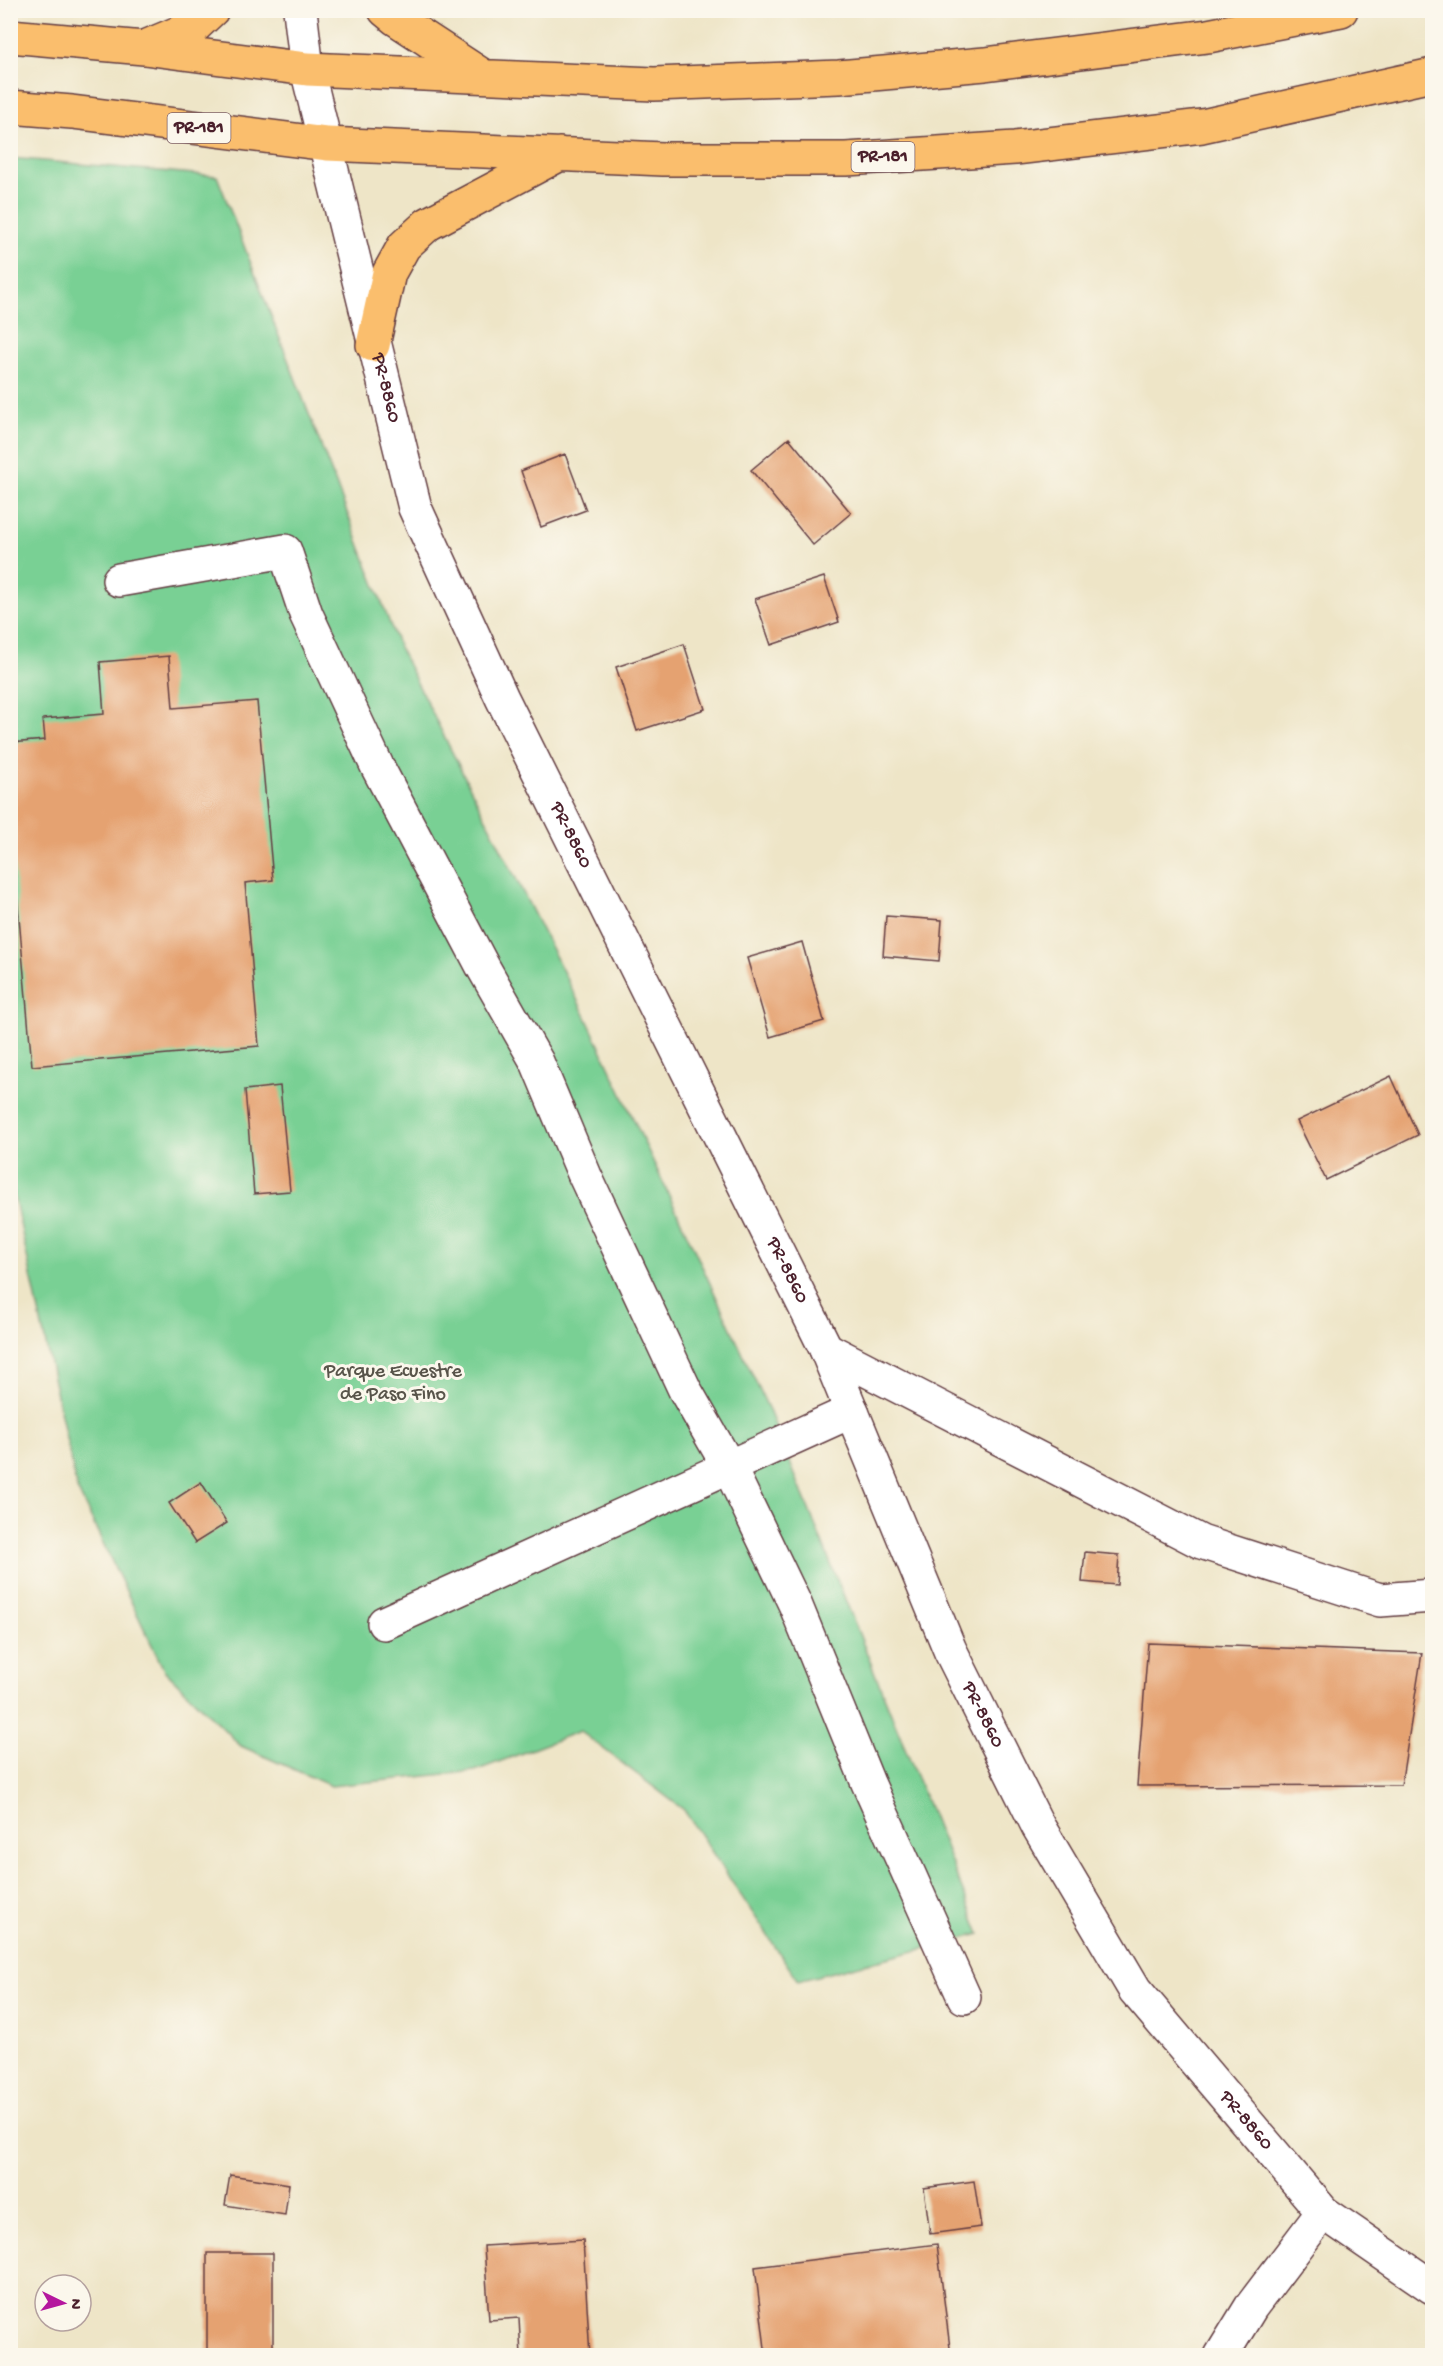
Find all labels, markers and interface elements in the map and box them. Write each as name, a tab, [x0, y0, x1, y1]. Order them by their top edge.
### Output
road number: PR-181	[168, 113, 230, 143]
road number: PR-181	[852, 142, 914, 172]
street label: PR-8860	[366, 350, 405, 425]
street label: PR-8860	[544, 798, 597, 872]
street label: PR-8860	[760, 1233, 813, 1308]
park label: Parque Ecuestre de Paso Fino	[323, 1361, 462, 1407]
street label: PR-8860	[956, 1677, 1009, 1752]
street label: PR-8860	[1213, 2085, 1278, 2155]
north arrow	[33, 2273, 93, 2333]
text: N	[64, 2298, 84, 2311]

